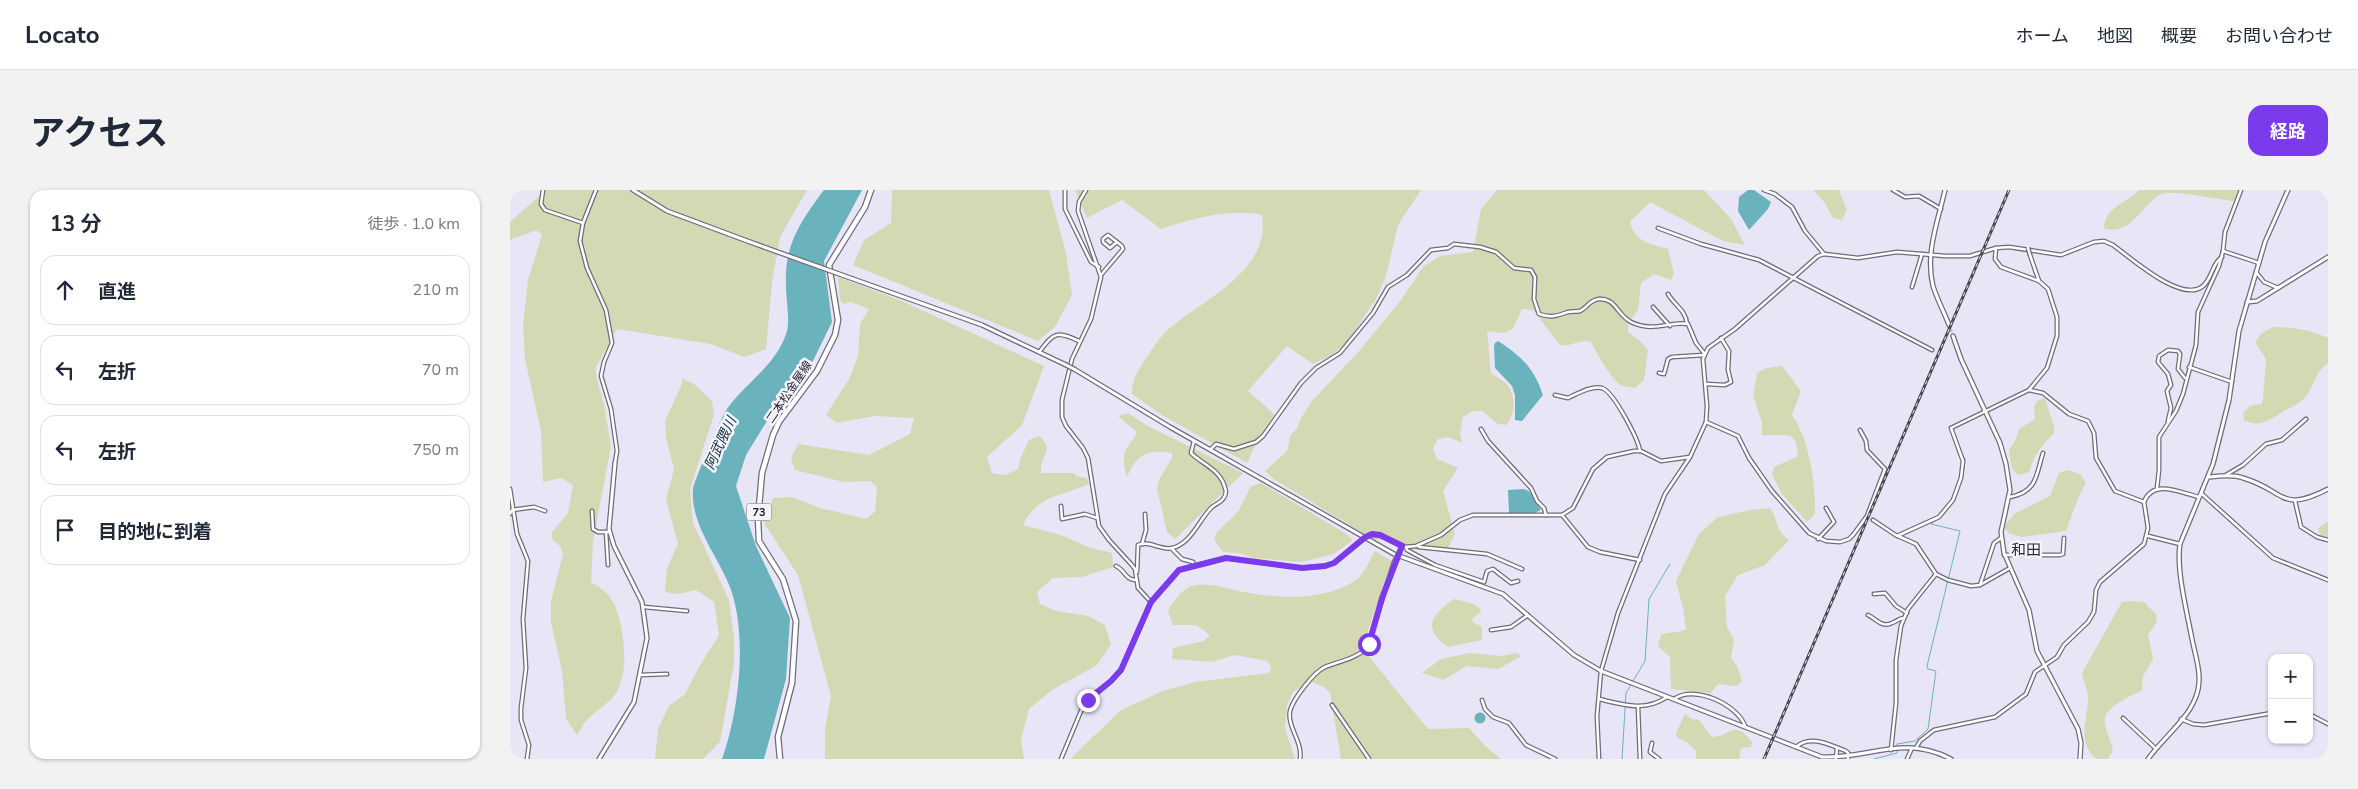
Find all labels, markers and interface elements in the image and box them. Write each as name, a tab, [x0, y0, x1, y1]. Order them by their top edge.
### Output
text: Locato	[25, 19, 100, 51]
text: ホーム	[2016, 24, 2069, 48]
text: 地図	[2097, 24, 2133, 48]
text: 概要	[2161, 24, 2197, 48]
text: お問い合わせ	[2225, 24, 2333, 48]
button: 経路	[2248, 105, 2328, 156]
text: アクセス	[30, 110, 168, 157]
text: 13 分	[50, 210, 102, 238]
text: 徒歩 · 1.0 km	[367, 213, 460, 235]
icon: ahead	[51, 276, 79, 304]
text: 直進	[98, 279, 136, 305]
text: 210 m	[412, 279, 459, 301]
icon: left	[51, 356, 79, 384]
street label: 二本松金屋線	[762, 358, 816, 426]
text: 左折	[98, 359, 136, 385]
text: 70 m	[422, 359, 459, 381]
water label: 阿武隈川	[700, 412, 742, 473]
icon: left	[51, 436, 79, 464]
text: 左折	[98, 439, 136, 465]
text: 750 m	[412, 439, 459, 461]
road number: 73	[746, 504, 772, 521]
icon: arrive	[51, 516, 79, 544]
text: 目的地に到着	[98, 519, 212, 545]
district label: 和田	[2011, 540, 2041, 560]
route start	[1358, 633, 1381, 656]
map controls	[2268, 654, 2313, 744]
button: +	[2268, 654, 2313, 699]
route end	[1077, 689, 1100, 712]
button: −	[2268, 699, 2313, 744]

